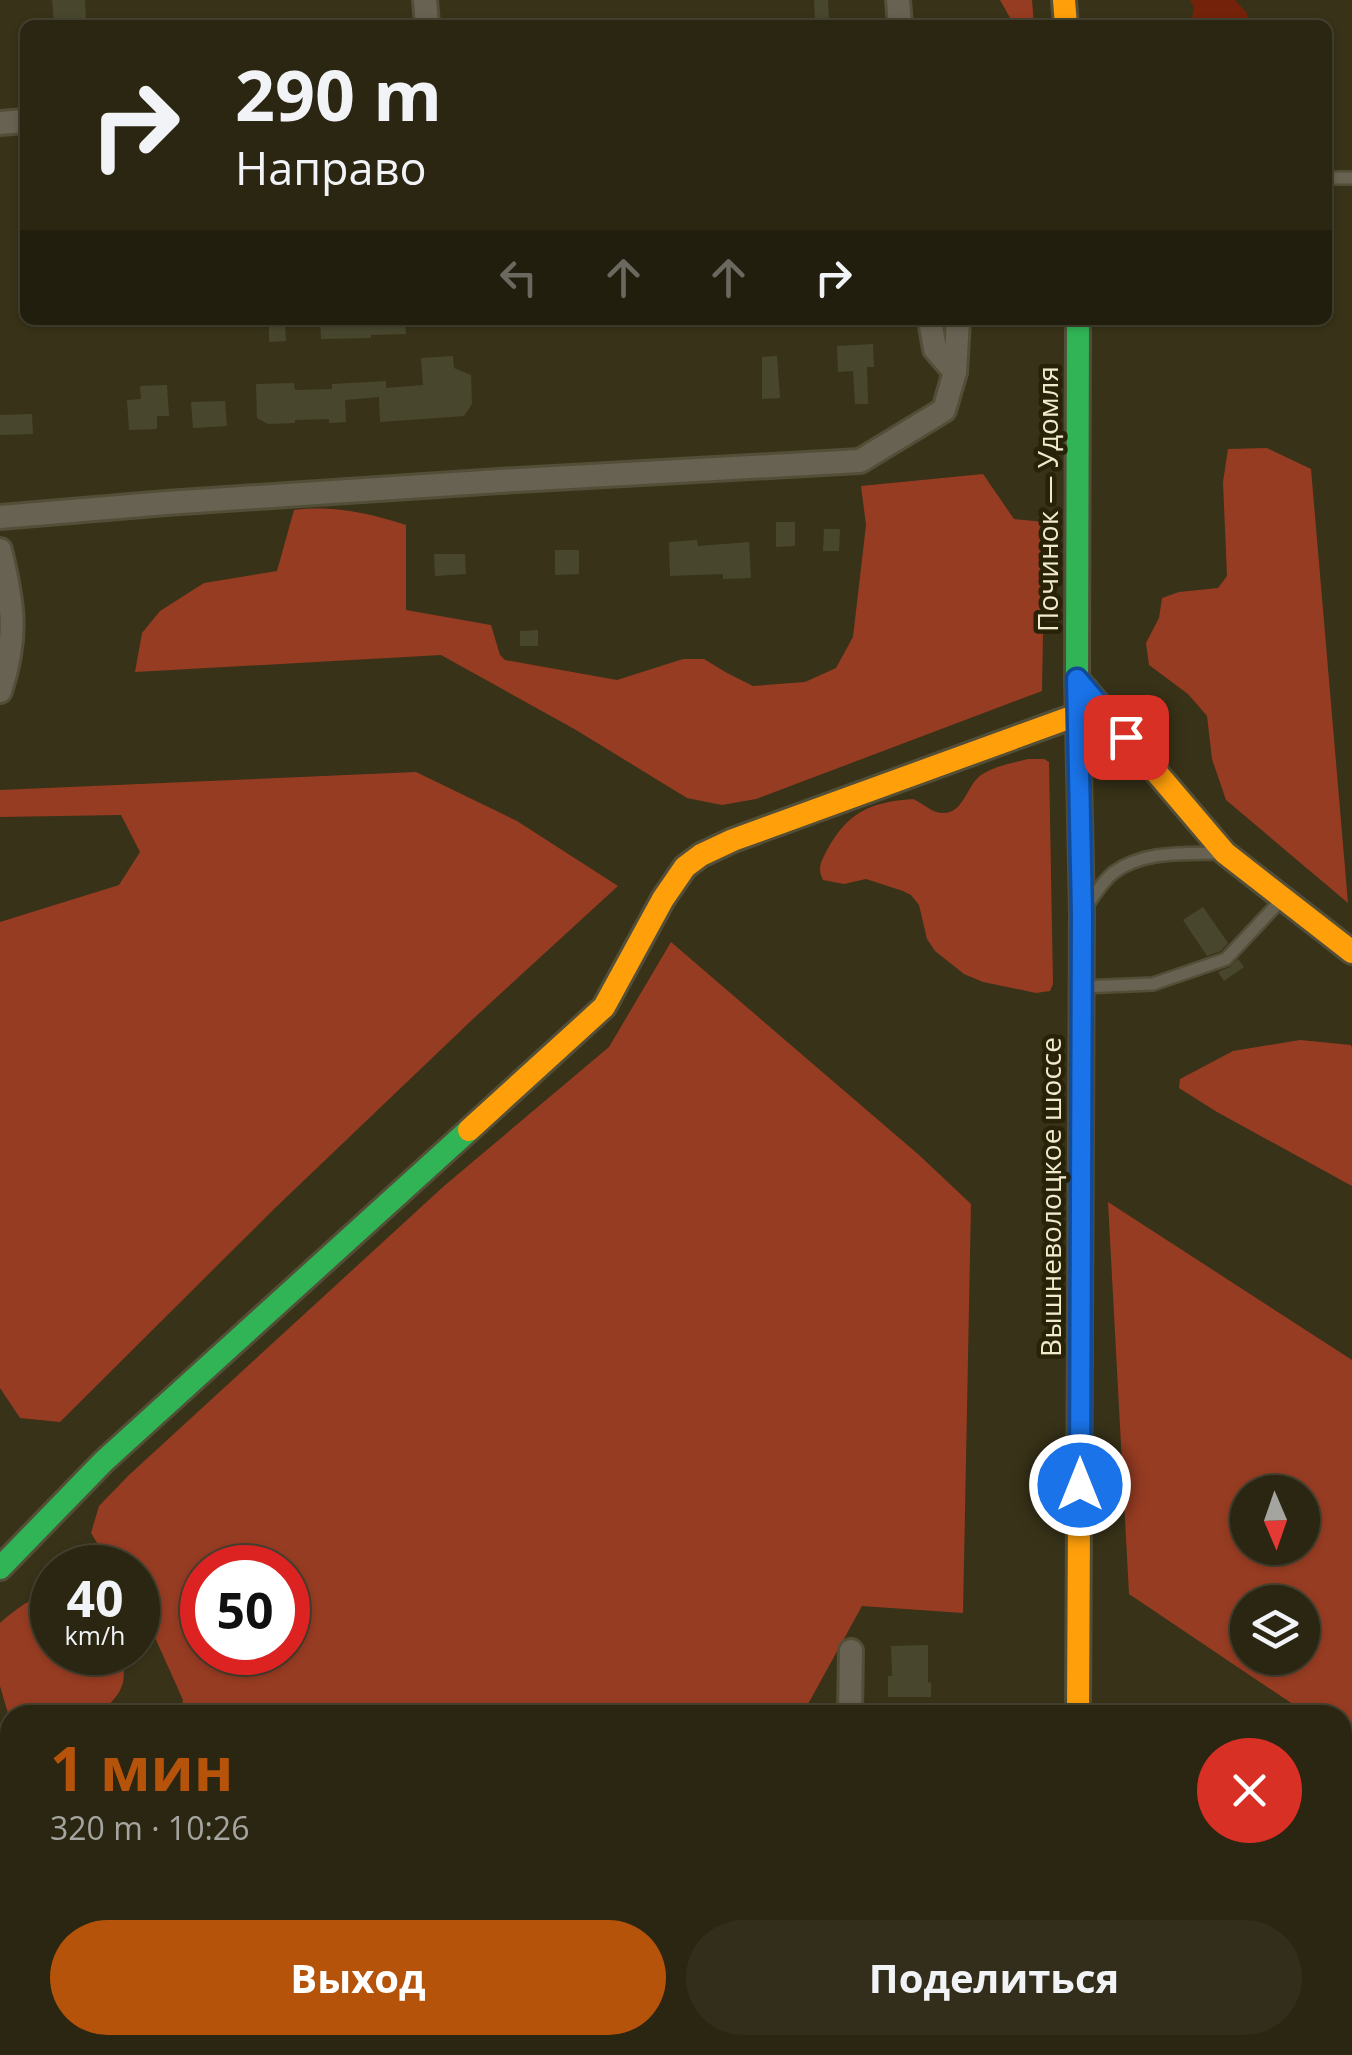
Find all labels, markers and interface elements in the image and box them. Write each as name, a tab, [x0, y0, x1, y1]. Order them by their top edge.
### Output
text: 290 m	[235, 46, 442, 142]
icon: right	[70, 60, 200, 190]
text: Направо	[235, 137, 427, 198]
icon: left	[491, 250, 546, 305]
icon: ahead	[596, 250, 651, 305]
icon: ahead	[701, 250, 756, 305]
icon: right	[806, 250, 861, 305]
street label: Починок — Удомля	[1028, 366, 1066, 632]
pin	[1084, 695, 1169, 780]
icon: arrive	[1099, 710, 1154, 765]
street label: Вышневолоцкое шоссе	[1031, 1037, 1069, 1357]
position arrow	[1028, 1433, 1132, 1537]
north arrow	[1230, 1475, 1320, 1565]
map controls	[1230, 1475, 1320, 1675]
speed limit sign: 50	[180, 1545, 310, 1675]
text: 40	[66, 1564, 124, 1632]
button: layers	[1230, 1585, 1320, 1675]
text: km/h	[65, 1618, 125, 1652]
text: 1 мин	[50, 1727, 234, 1809]
button: close	[1197, 1738, 1302, 1843]
text: 320 m · 10:26	[50, 1806, 249, 1849]
button: Выход	[50, 1920, 666, 2035]
button: Поделиться	[686, 1920, 1302, 2035]

